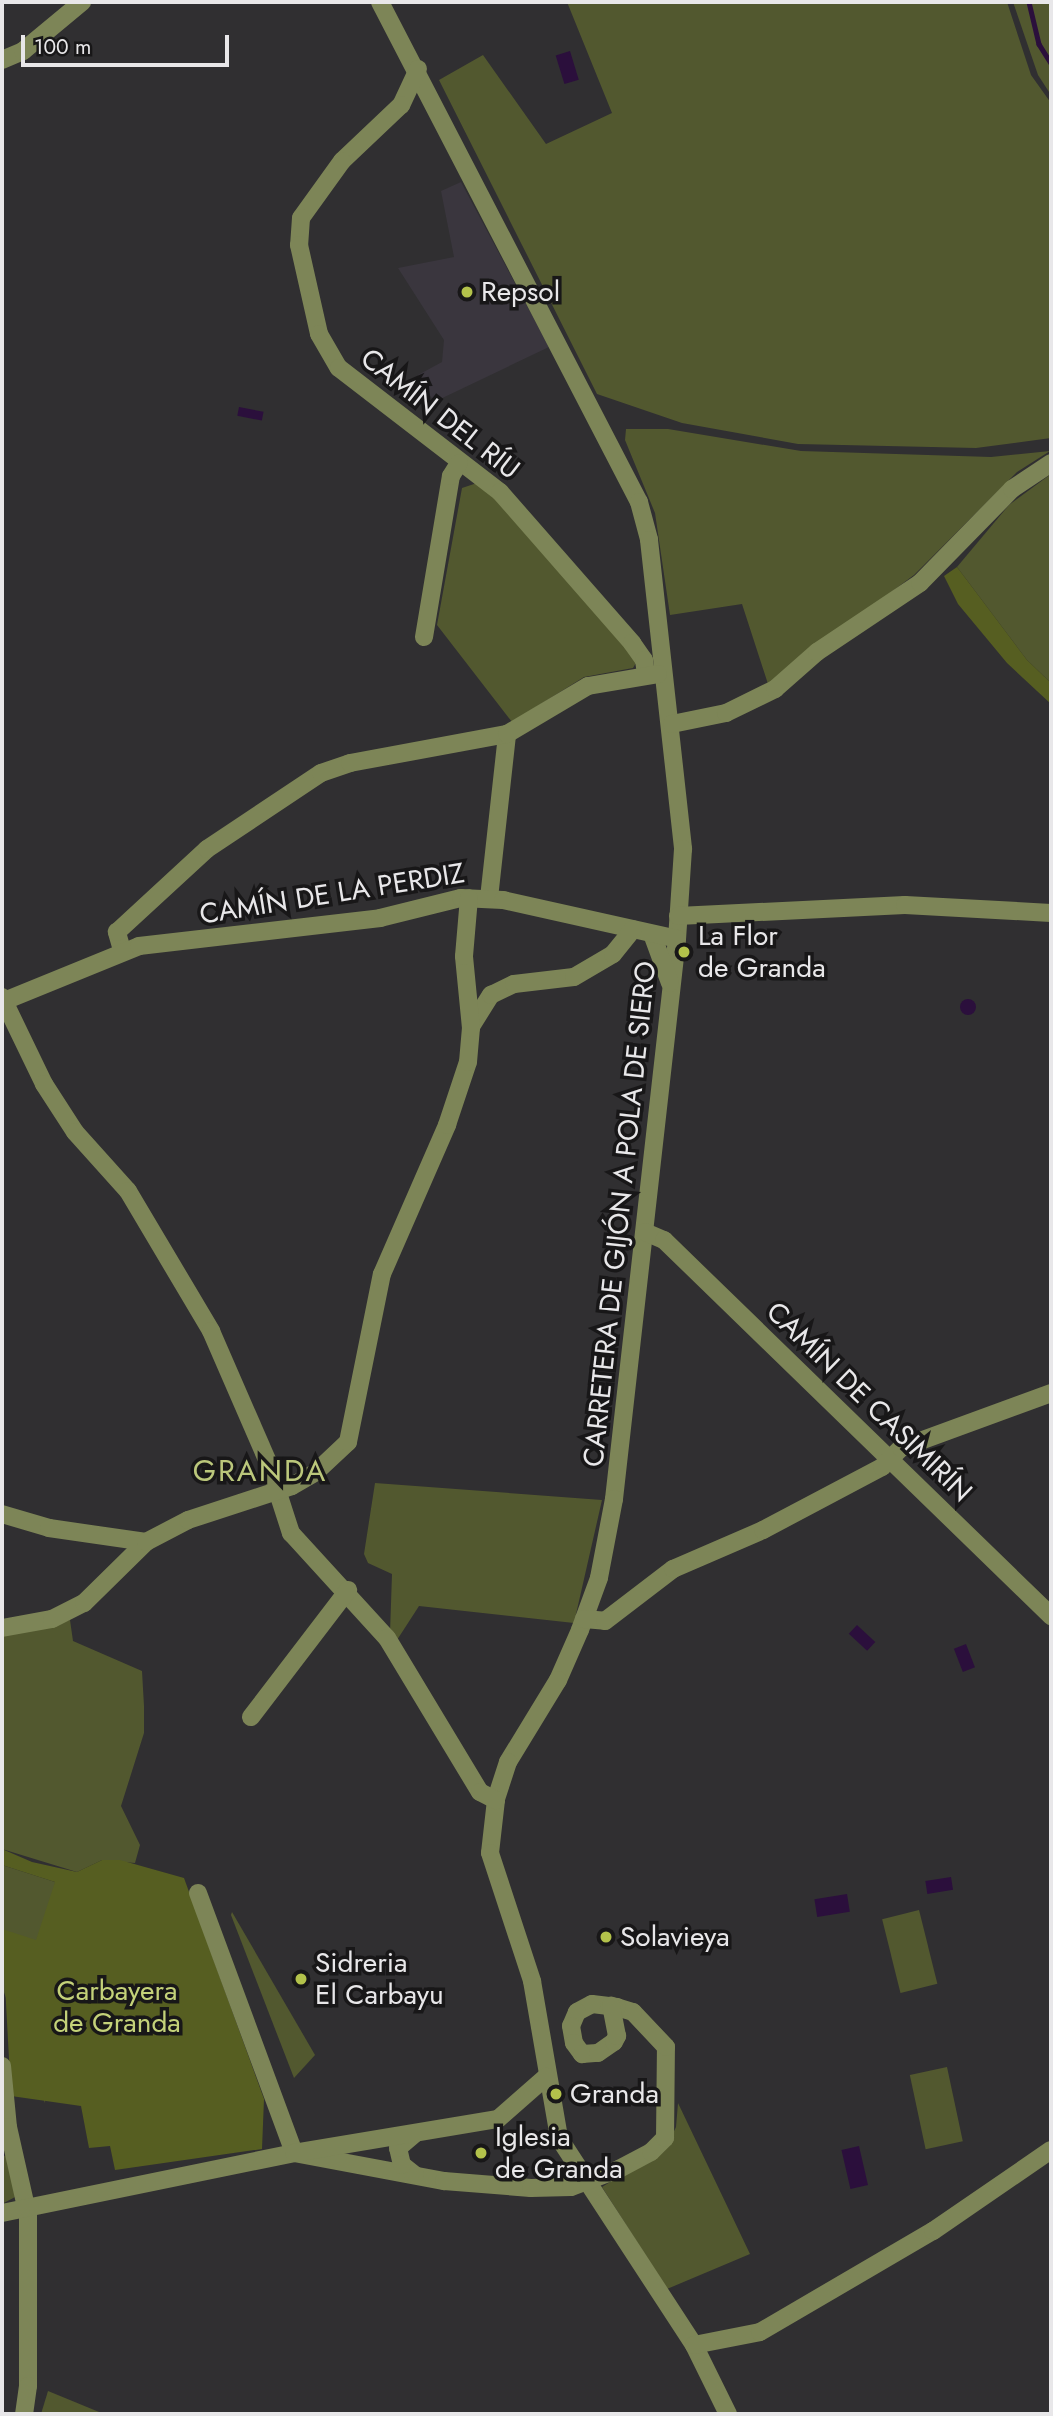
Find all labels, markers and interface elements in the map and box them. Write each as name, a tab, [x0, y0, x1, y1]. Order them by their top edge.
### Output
scale bar	[24, 21, 233, 65]
text: 100 m	[34, 32, 91, 62]
place label: Repsol	[481, 275, 560, 309]
marker: Repsol	[459, 284, 475, 300]
street label: CAMÍN DEL RÍU	[354, 342, 526, 486]
street label: CAMÍN DE LA PERDIZ	[197, 856, 467, 932]
place label: La Flor de Granda	[698, 919, 826, 985]
marker: La Flor de Granda	[676, 944, 692, 960]
street label: CARRETERA DE GIJÓN A POLA DE SIERO	[577, 960, 663, 1468]
street label: CAMÍN DE CASIMIRÍN	[759, 1295, 979, 1509]
district label: GRANDA	[194, 1453, 326, 1489]
place label: Solavieya	[620, 1920, 730, 1954]
marker: Solavieya	[598, 1929, 614, 1945]
place label: Sidreria El Carbayu	[315, 1946, 444, 2012]
marker: Sidreria El Carbayu	[293, 1971, 309, 1987]
park label: Carbayera de Granda	[53, 1974, 181, 2040]
place label: Granda	[570, 2077, 659, 2111]
marker: Granda	[548, 2086, 564, 2102]
place label: Iglesia de Granda	[495, 2120, 623, 2186]
marker: Iglesia de Granda	[473, 2145, 489, 2161]

